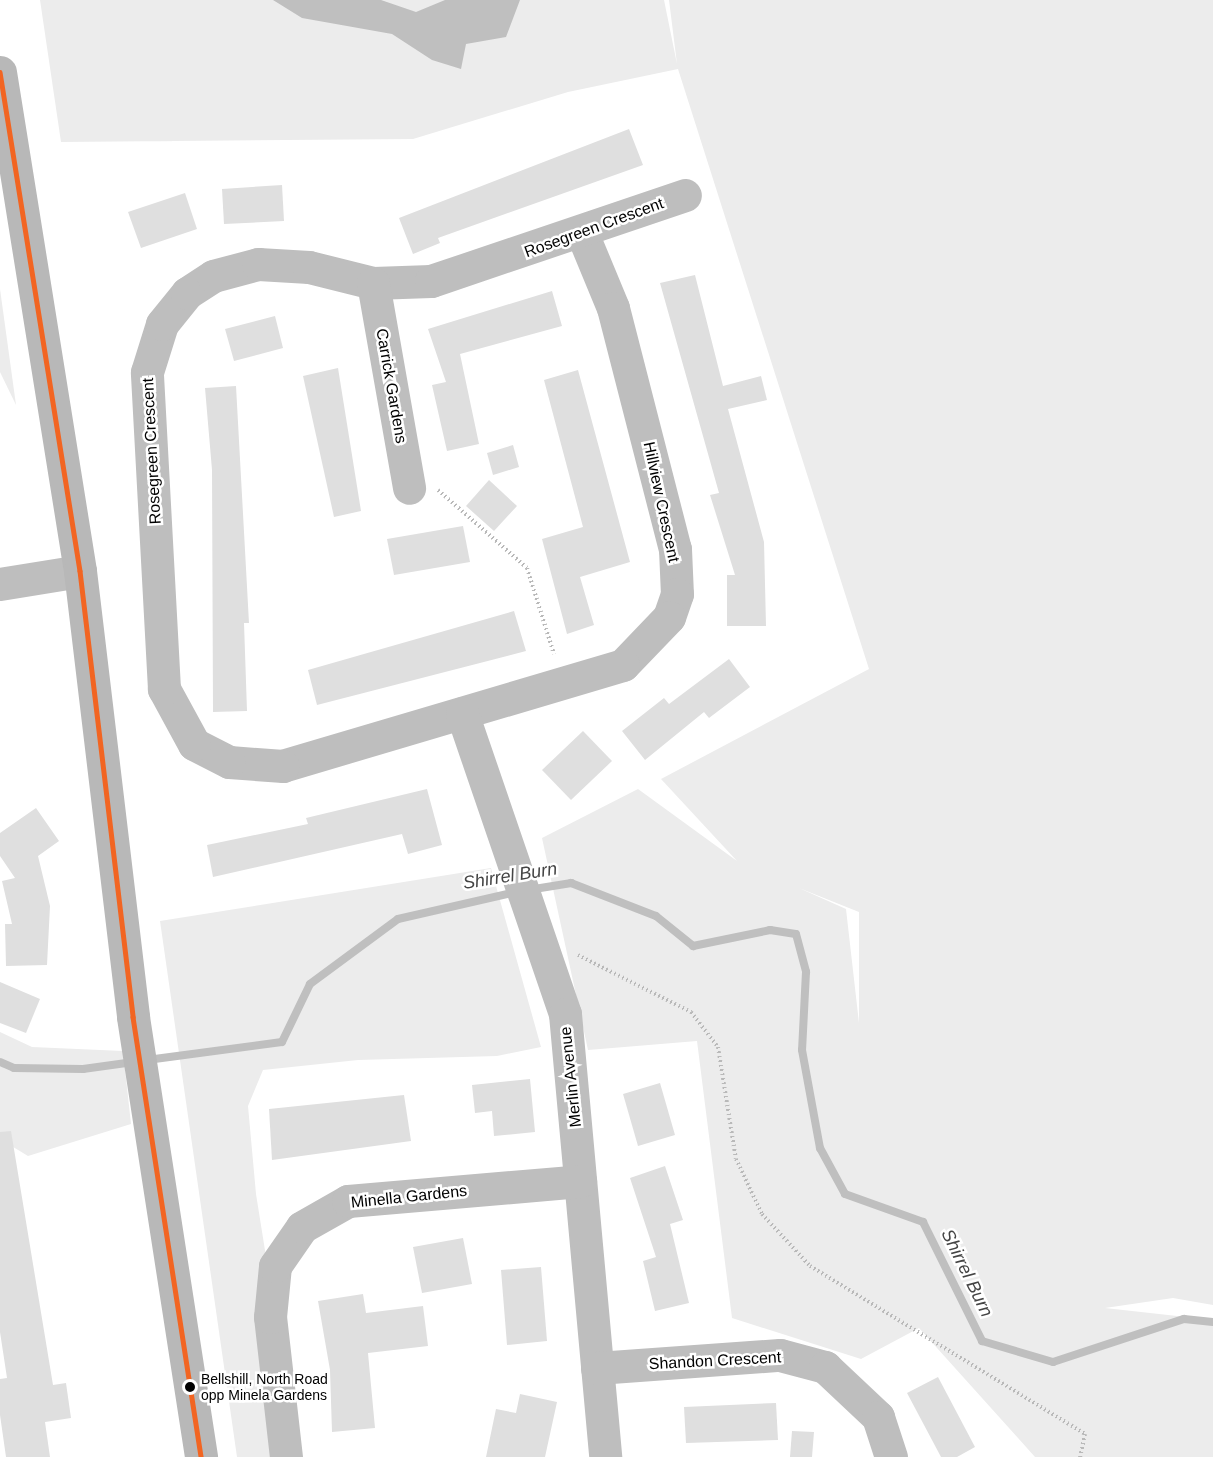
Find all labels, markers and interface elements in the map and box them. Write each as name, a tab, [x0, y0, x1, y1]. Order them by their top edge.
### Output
street label: Rosegreen Crescent	[522, 194, 666, 262]
street label: Carrick Gardens	[371, 327, 411, 445]
street label: Rosegreen Crescent	[139, 377, 165, 525]
street label: Hillview Crescent	[639, 440, 683, 564]
water label: Shirrel Burn	[461, 858, 559, 894]
street label: Merlin Avenue	[556, 1025, 586, 1129]
street label: Minella Gardens	[350, 1181, 468, 1213]
water label: Shirrel Burn	[936, 1226, 998, 1320]
street label: Shandon Crescent	[648, 1348, 782, 1374]
place label: Bellshill, North Road opp Minela Gardens	[201, 1371, 328, 1404]
marker: Bellshill, North Road opp Minela Gardens	[184, 1381, 196, 1393]

